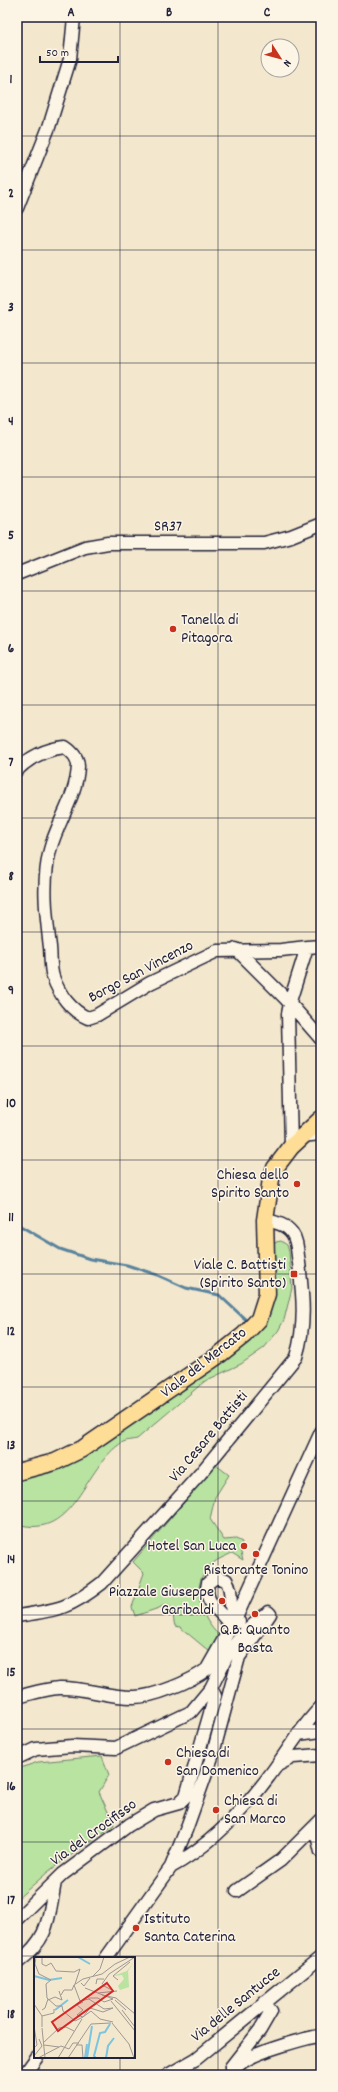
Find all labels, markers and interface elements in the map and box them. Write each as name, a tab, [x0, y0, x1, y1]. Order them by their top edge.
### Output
text: A	[67, 4, 75, 23]
text: B	[166, 4, 172, 23]
text: C	[264, 4, 271, 23]
scale bar	[40, 38, 118, 64]
north arrow	[260, 38, 300, 78]
text: 50 m	[46, 45, 69, 62]
text: N	[278, 56, 295, 70]
text: 1	[10, 71, 13, 90]
text: 2	[8, 185, 14, 204]
text: 3	[8, 299, 14, 318]
text: 4	[8, 413, 14, 432]
street label: SR37	[154, 515, 182, 539]
text: 5	[8, 527, 14, 546]
place label: Tanella di Pitagora	[181, 609, 239, 650]
marker: Tanella di Pitagora	[168, 624, 178, 634]
text: 6	[8, 640, 15, 659]
text: 7	[9, 754, 14, 773]
text: 8	[8, 868, 14, 887]
street label: Borgo San Vincenzo	[84, 935, 198, 1009]
text: 9	[8, 982, 14, 1001]
text: 10	[6, 1095, 16, 1114]
place label: Chiesa dello Spirito Santo	[211, 1164, 289, 1205]
marker: Chiesa dello Spirito Santo	[292, 1179, 302, 1189]
text: 11	[8, 1209, 14, 1228]
place label: Viale C. Battisti (Spirito Santo)	[194, 1254, 286, 1295]
marker: Viale C. Battisti (Spirito Santo)	[289, 1269, 299, 1279]
street label: Viale del Mercato	[156, 1322, 252, 1404]
text: 12	[7, 1323, 16, 1342]
street label: Via Cesare Battisti	[164, 1386, 254, 1488]
text: 13	[7, 1437, 16, 1456]
place label: Hotel San Luca	[147, 1535, 236, 1558]
marker: Hotel San Luca	[239, 1541, 249, 1551]
marker: Ristorante Tonino	[251, 1549, 261, 1559]
text: 14	[7, 1551, 15, 1570]
place label: Ristorante Tonino	[204, 1559, 308, 1582]
place label: Piazzale Giuseppe Garibaldi	[109, 1581, 214, 1622]
marker: Piazzale Giuseppe Garibaldi	[217, 1596, 227, 1606]
marker: Q.B. Quanto Basta	[250, 1609, 260, 1619]
place label: Q.B. Quanto Basta	[220, 1619, 290, 1660]
text: 15	[7, 1664, 15, 1683]
place label: Chiesa di San Domenico	[176, 1742, 259, 1783]
marker: Chiesa di San Domenico	[163, 1757, 173, 1767]
text: 16	[6, 1778, 16, 1797]
place label: Chiesa di San Marco	[224, 1790, 286, 1831]
street label: Via del Crocifisso	[46, 1794, 142, 1872]
marker: Chiesa di San Marco	[211, 1805, 221, 1815]
text: 17	[7, 1892, 15, 1911]
place label: Istituto Santa Caterina	[144, 1908, 236, 1949]
marker: Istituto Santa Caterina	[131, 1923, 141, 1933]
inset map	[34, 1957, 135, 2058]
street label: Via delle Santucce	[186, 1962, 286, 2048]
text: 18	[7, 2006, 15, 2025]

